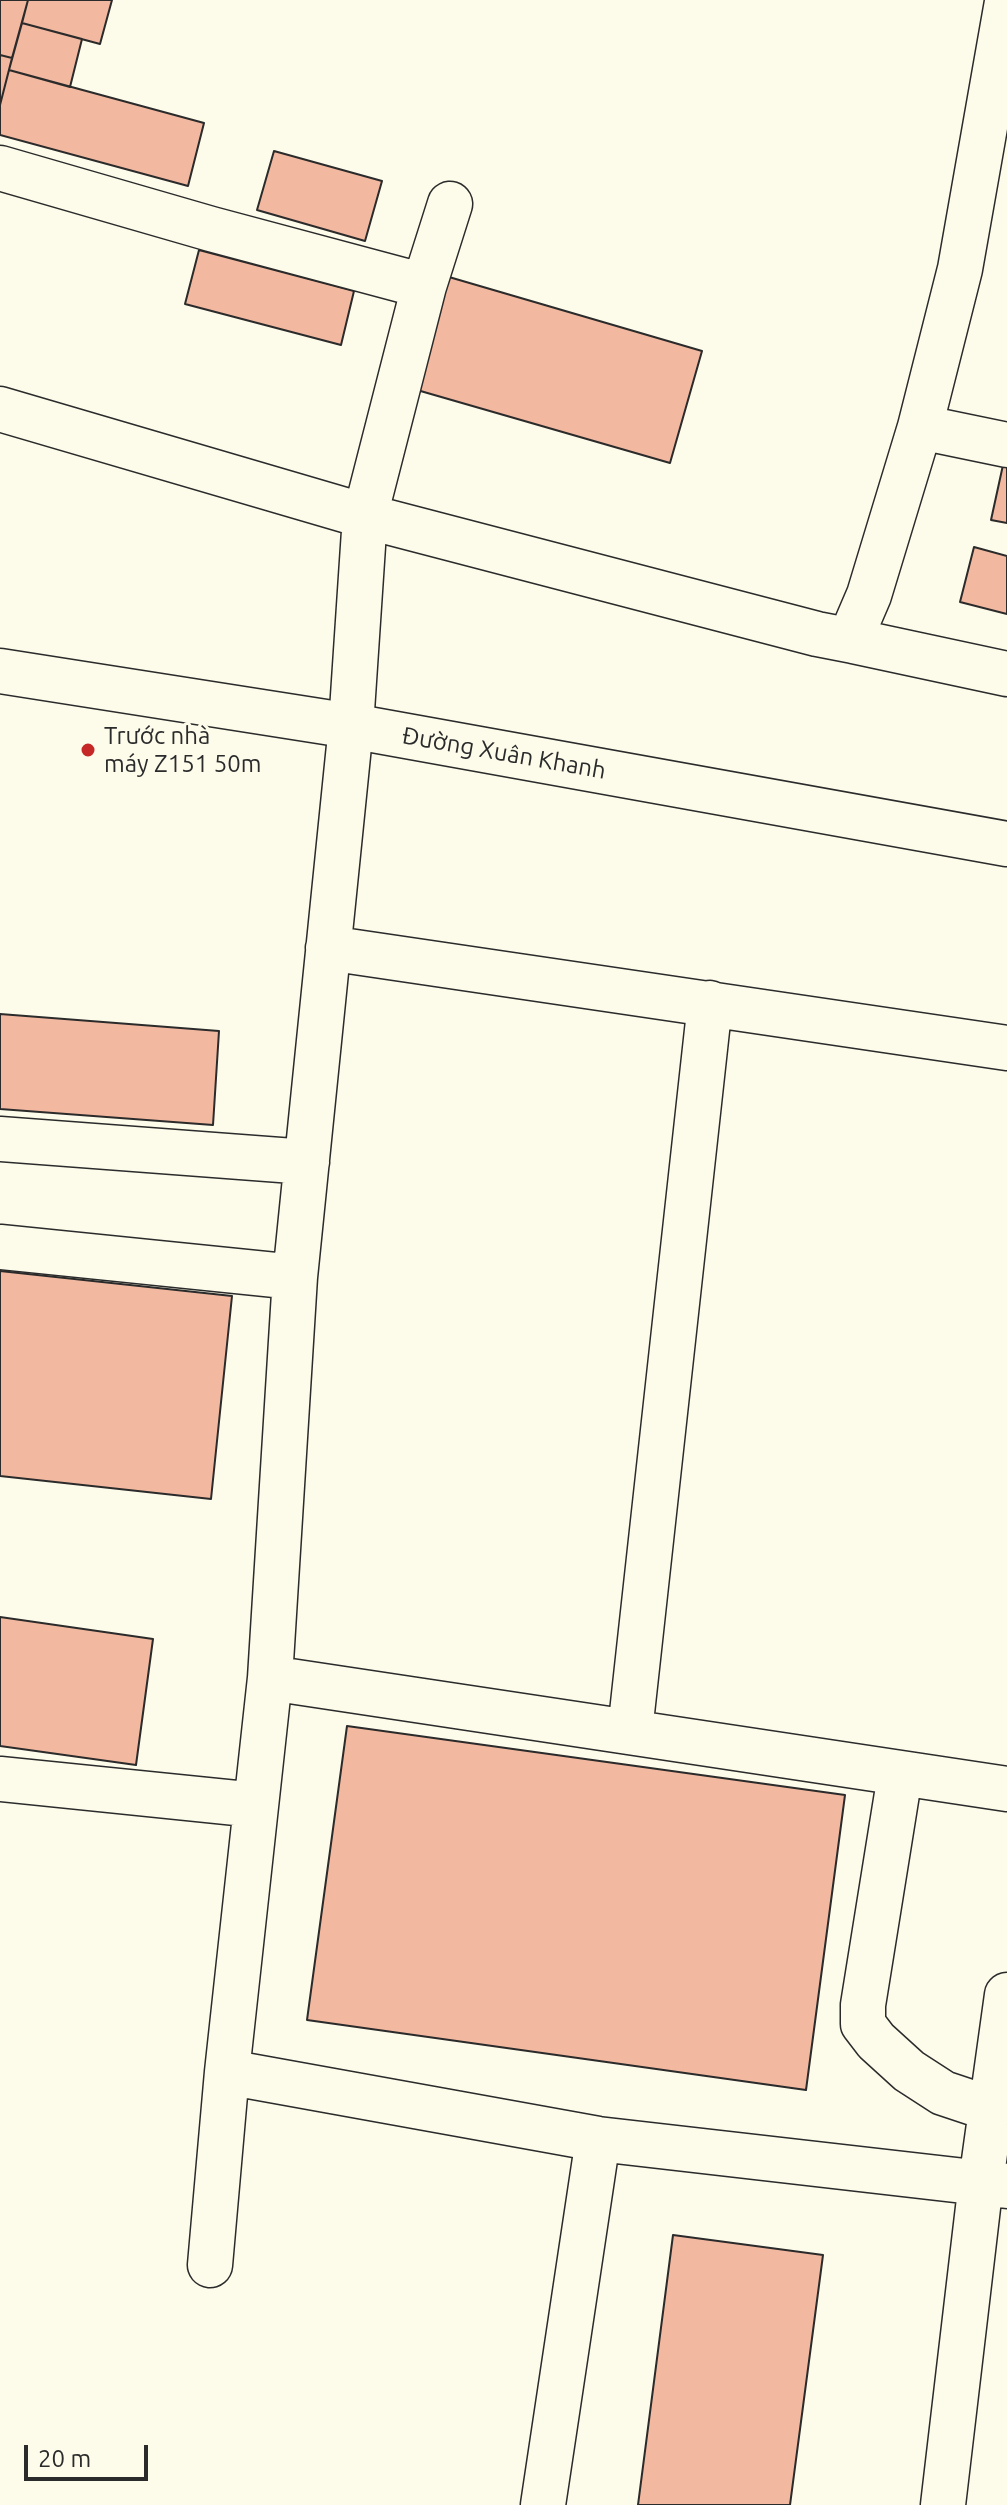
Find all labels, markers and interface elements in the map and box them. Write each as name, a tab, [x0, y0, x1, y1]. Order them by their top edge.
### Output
street label: Đường Xuân Khanh	[400, 721, 608, 785]
place label: Trước nhà máy Z151 50m	[104, 722, 262, 778]
marker: Trước nhà máy Z151 50m	[79, 741, 97, 759]
scale bar	[28, 2429, 152, 2479]
text: 20 m	[38, 2445, 91, 2472]

